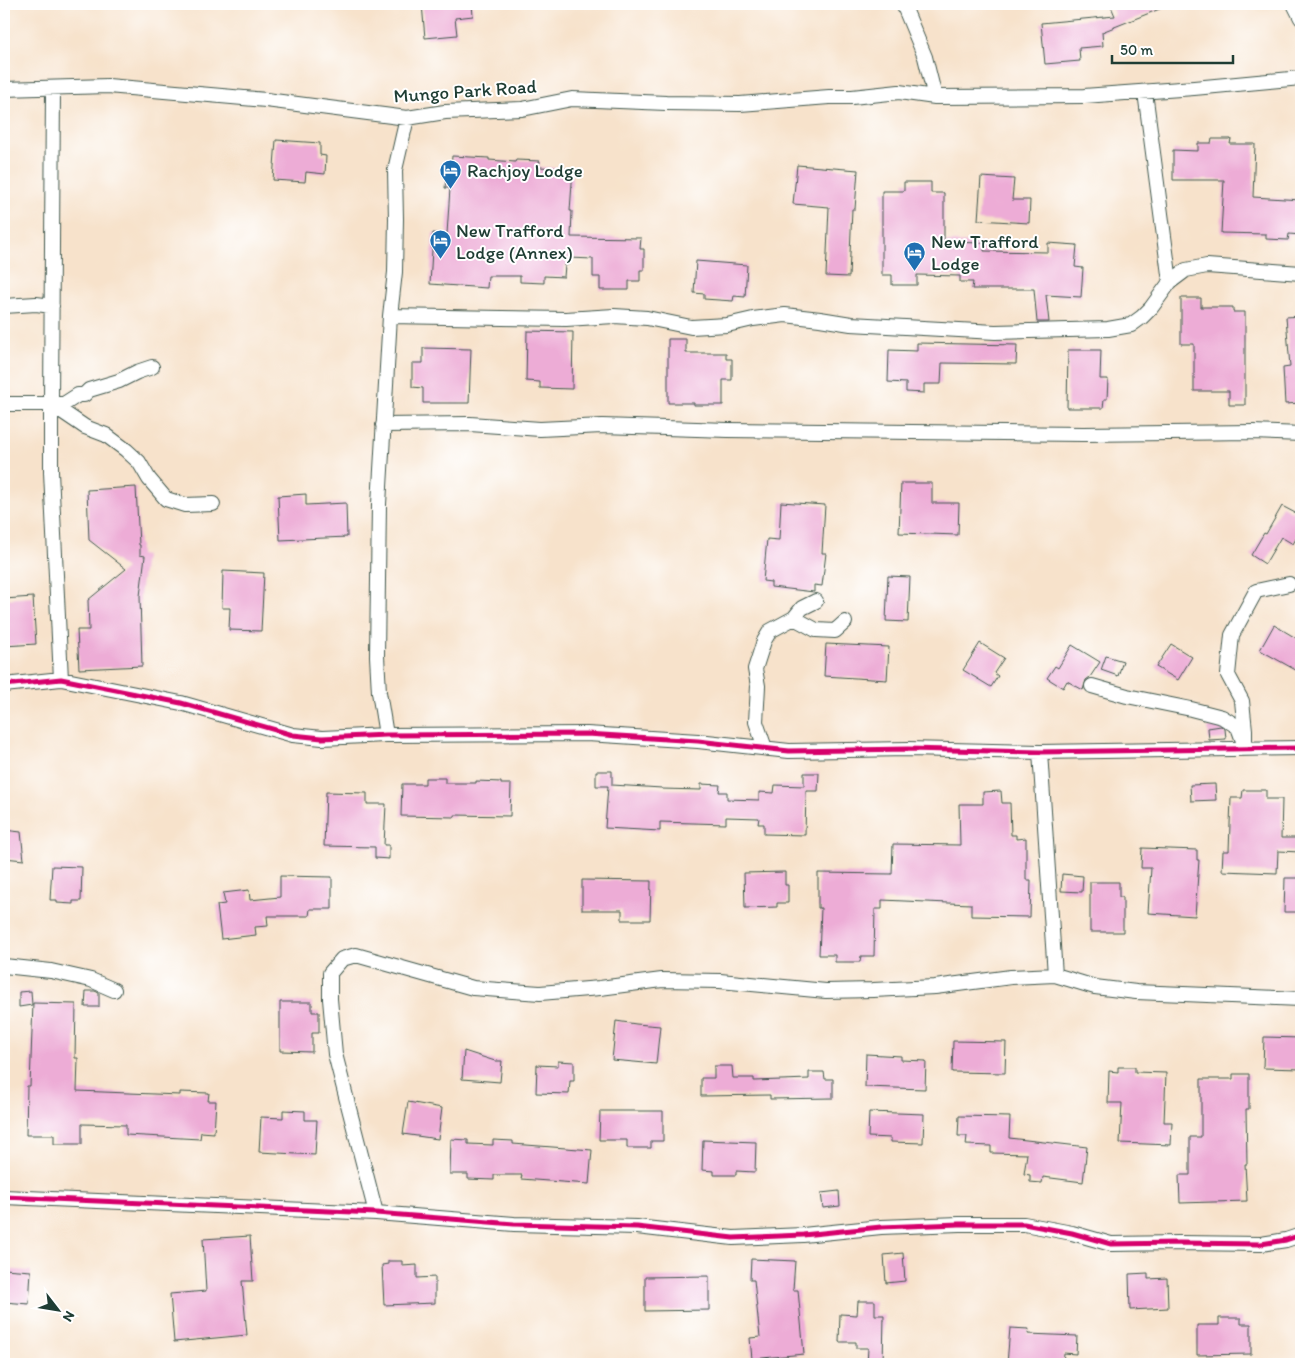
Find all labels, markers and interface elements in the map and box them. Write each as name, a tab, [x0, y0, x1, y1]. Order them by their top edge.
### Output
scale bar	[1112, 32, 1234, 64]
text: 50 m	[1120, 41, 1153, 59]
street label: Mungo Park Road	[393, 75, 537, 107]
hotel icon: Rachjoy Lodge	[439, 158, 463, 189]
place label: Rachjoy Lodge	[467, 159, 583, 182]
place label: New Trafford Lodge (Annex)	[456, 219, 573, 264]
hotel icon: New Trafford Lodge (Annex)	[428, 229, 452, 260]
place label: New Trafford Lodge	[931, 230, 1039, 275]
hotel icon: New Trafford Lodge	[903, 240, 927, 271]
north arrow	[32, 1286, 82, 1336]
text: N	[59, 1308, 78, 1325]

